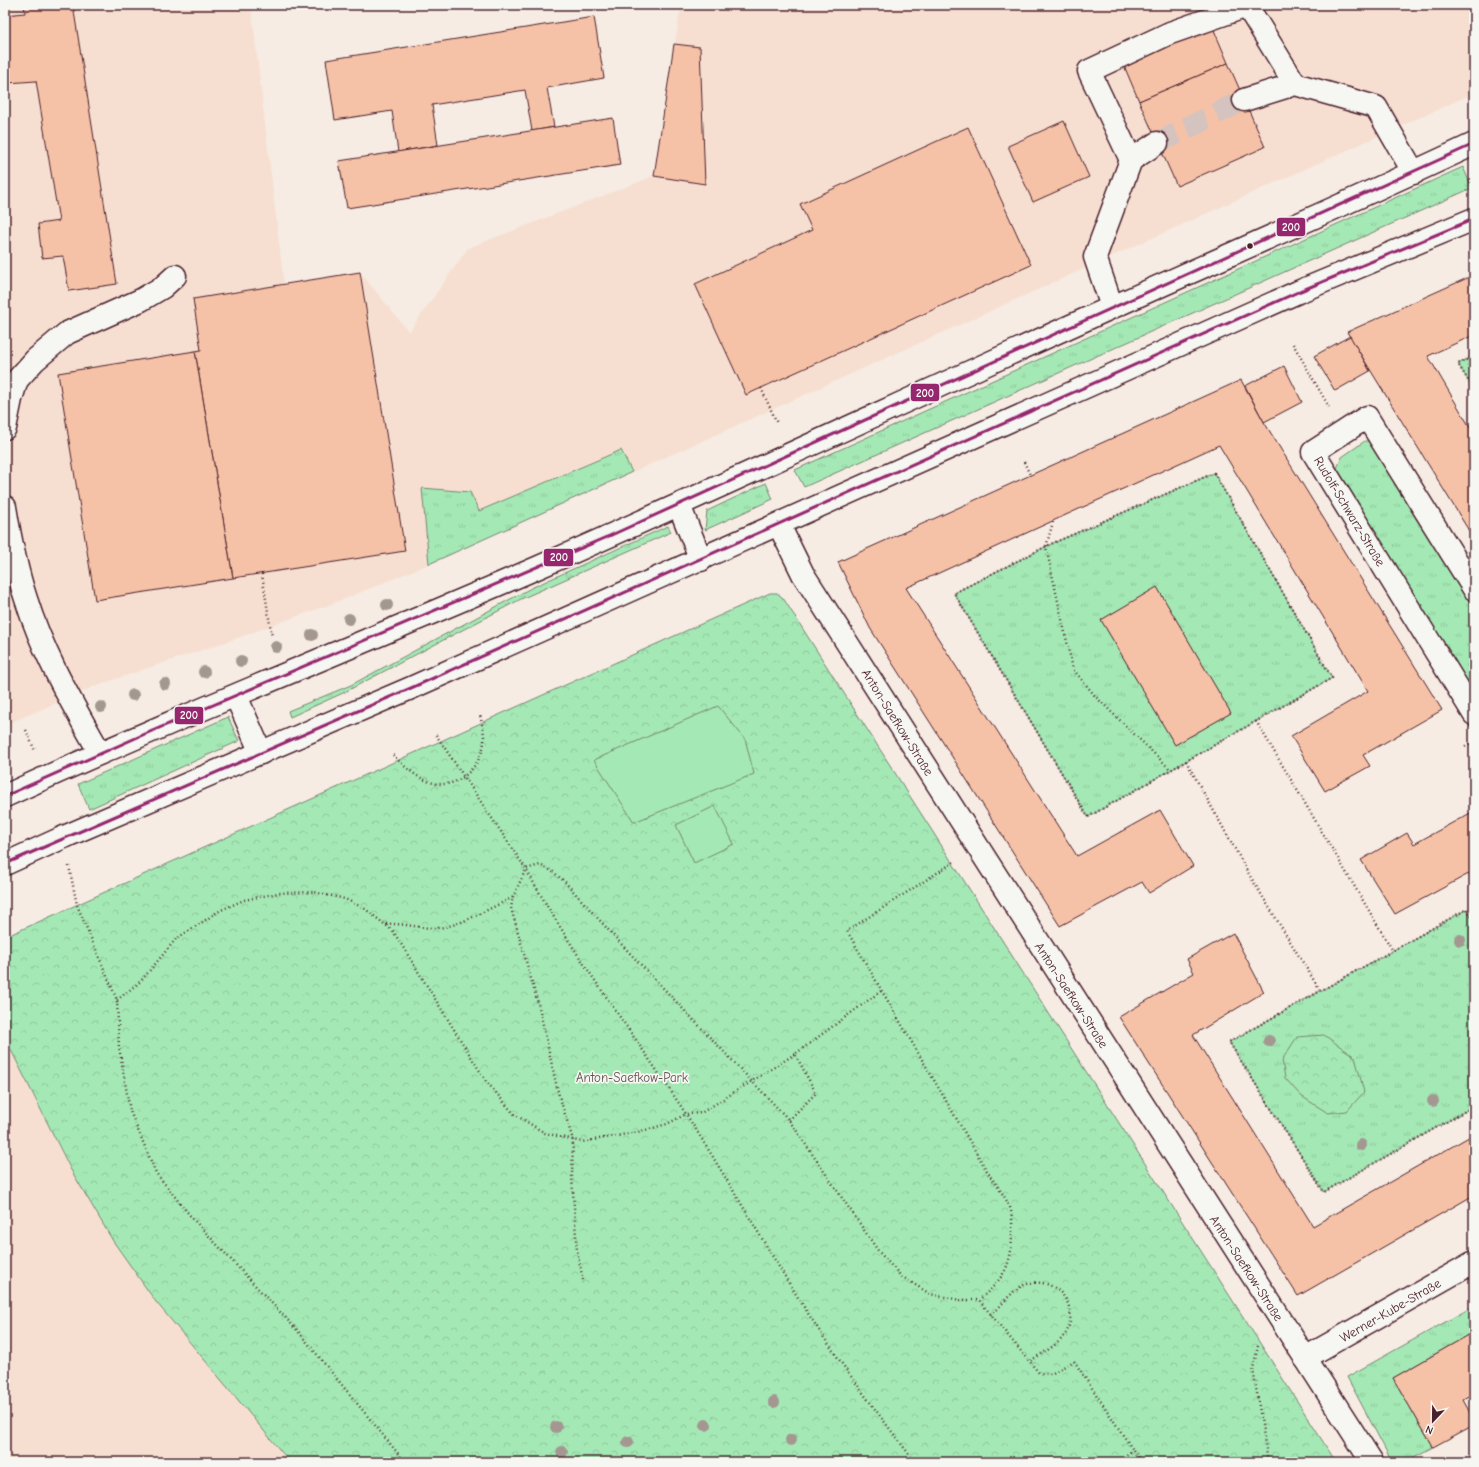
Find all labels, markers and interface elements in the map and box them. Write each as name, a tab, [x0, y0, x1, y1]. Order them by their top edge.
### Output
line badge: 200	[1276, 217, 1306, 237]
text: 200	[1282, 221, 1300, 234]
unlabelled marker	[1245, 241, 1255, 251]
line badge: 200	[910, 383, 940, 402]
text: 200	[916, 387, 934, 400]
street label: Rudolf-Schwarz-Straße	[1311, 454, 1389, 569]
line badge: 200	[543, 548, 574, 567]
text: 200	[550, 551, 568, 564]
street label: Anton-Saefkow-Straße	[859, 666, 937, 779]
line badge: 200	[174, 706, 204, 725]
text: 200	[180, 709, 198, 722]
street label: Anton-Saefkow-Straße	[1032, 940, 1112, 1051]
park label: Anton-Saefkow-Park	[576, 1070, 689, 1085]
street label: Anton-Saefkow-Straße	[1207, 1213, 1287, 1324]
street label: Werner-Kube-Straße	[1337, 1275, 1444, 1345]
north arrow	[1413, 1401, 1453, 1441]
text: N	[1424, 1422, 1435, 1437]

